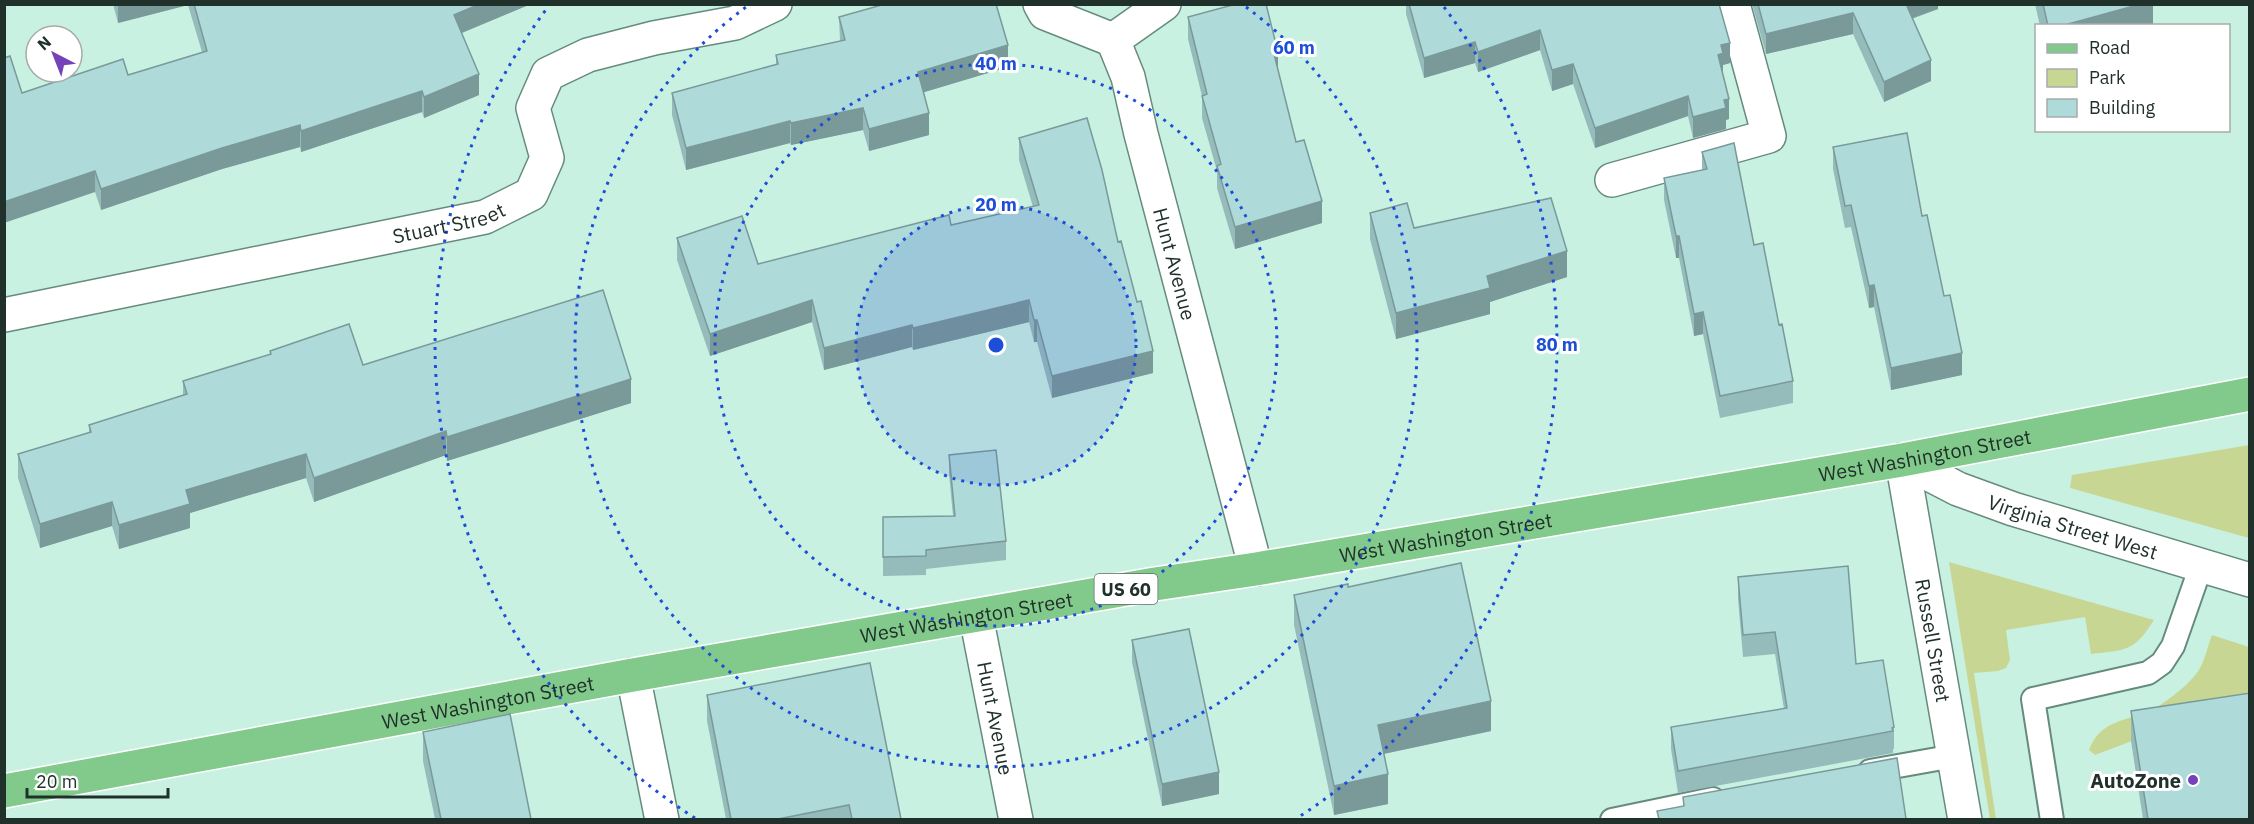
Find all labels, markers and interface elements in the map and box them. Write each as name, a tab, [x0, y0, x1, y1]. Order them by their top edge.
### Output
north arrow	[24, 24, 84, 84]
legend	[2035, 24, 2230, 132]
text: N	[33, 32, 55, 54]
text: 60 m	[1273, 36, 1315, 59]
text: Road	[2089, 36, 2130, 59]
text: 40 m	[975, 52, 1017, 75]
text: Park	[2089, 66, 2126, 89]
text: Building	[2089, 96, 2156, 119]
text: 20 m	[975, 193, 1017, 216]
street label: Stuart Street	[390, 196, 509, 249]
street label: Hunt Avenue	[1147, 204, 1203, 323]
text: 80 m	[1536, 333, 1578, 356]
centre of rings	[986, 335, 1006, 355]
street label: West Washington Street	[1816, 422, 2033, 487]
street label: Virginia Street West	[1984, 488, 2161, 565]
street label: West Washington Street	[1337, 506, 1554, 568]
road number: US 60	[1094, 574, 1158, 604]
street label: Russell Street	[1909, 576, 1958, 704]
street label: West Washington Street	[858, 585, 1075, 649]
street label: Hunt Avenue	[972, 659, 1020, 777]
street label: West Washington Street	[379, 669, 596, 735]
scale bar	[27, 761, 168, 799]
place label: AutoZone	[2090, 767, 2181, 794]
text: 20 m	[36, 770, 78, 793]
marker: AutoZone	[2186, 773, 2200, 787]

